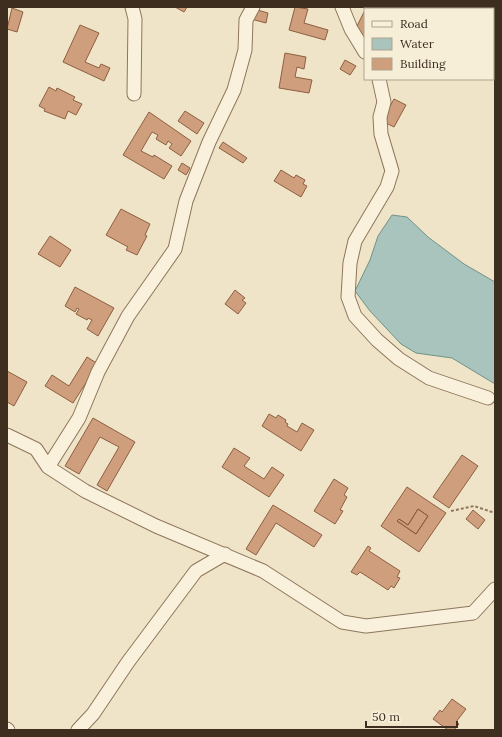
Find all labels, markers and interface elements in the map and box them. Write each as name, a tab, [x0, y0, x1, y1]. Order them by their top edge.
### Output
legend	[364, 8, 494, 80]
text: Road	[400, 16, 428, 31]
text: Water	[400, 36, 435, 51]
text: Building	[400, 56, 446, 71]
scale bar	[366, 703, 457, 729]
text: 50 m	[372, 709, 400, 724]

